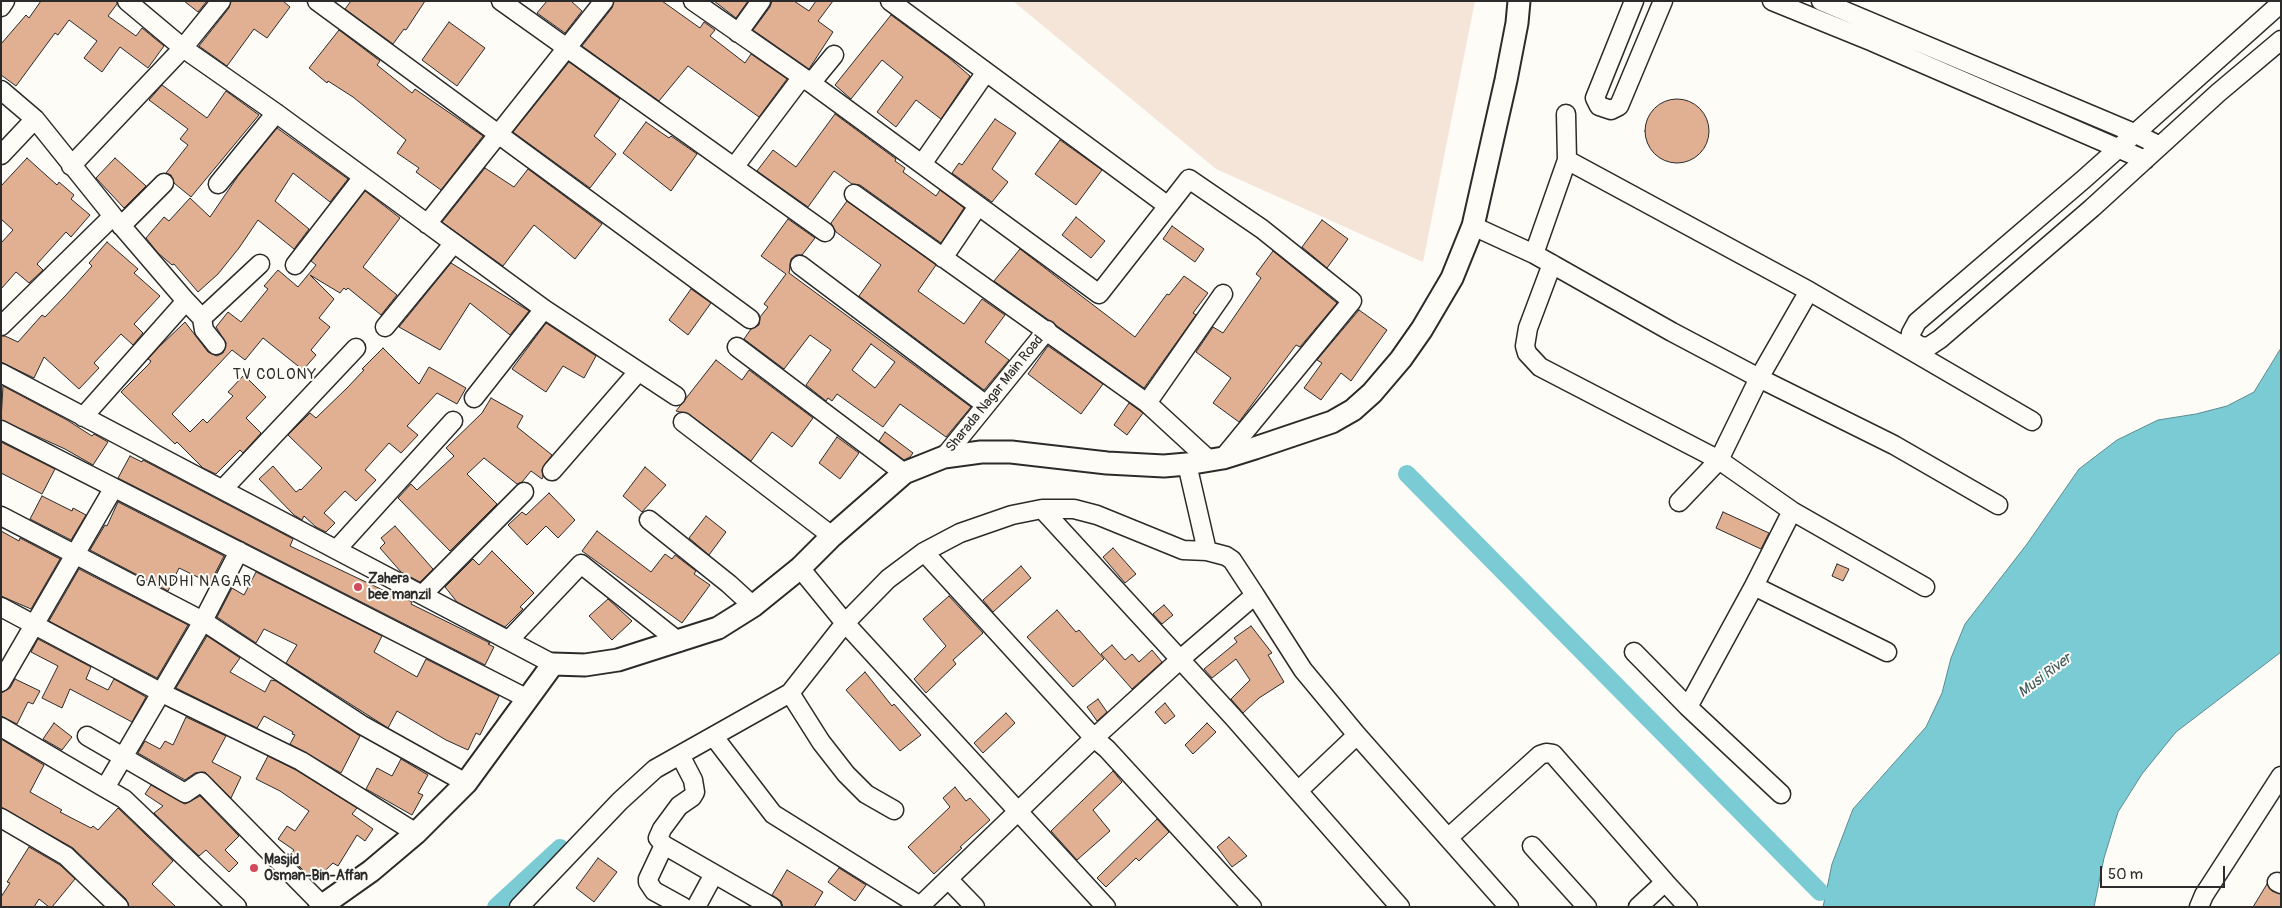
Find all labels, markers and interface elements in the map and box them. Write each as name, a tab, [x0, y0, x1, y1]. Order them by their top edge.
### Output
street label: Sharada Nagar Main Road	[943, 332, 1047, 456]
district label: TV COLONY	[232, 366, 318, 384]
place label: Zahera bee manzil	[368, 571, 431, 604]
district label: GANDHI NAGAR	[134, 573, 254, 591]
marker: Zahera bee manzil	[352, 581, 364, 593]
water label: Musi River	[2015, 650, 2075, 702]
place label: Masjid Osman-Bin-Affan	[264, 852, 368, 884]
scale bar	[2102, 856, 2227, 888]
marker: Masjid Osman-Bin-Affan	[248, 862, 260, 874]
text: 50 m	[2108, 865, 2143, 884]

